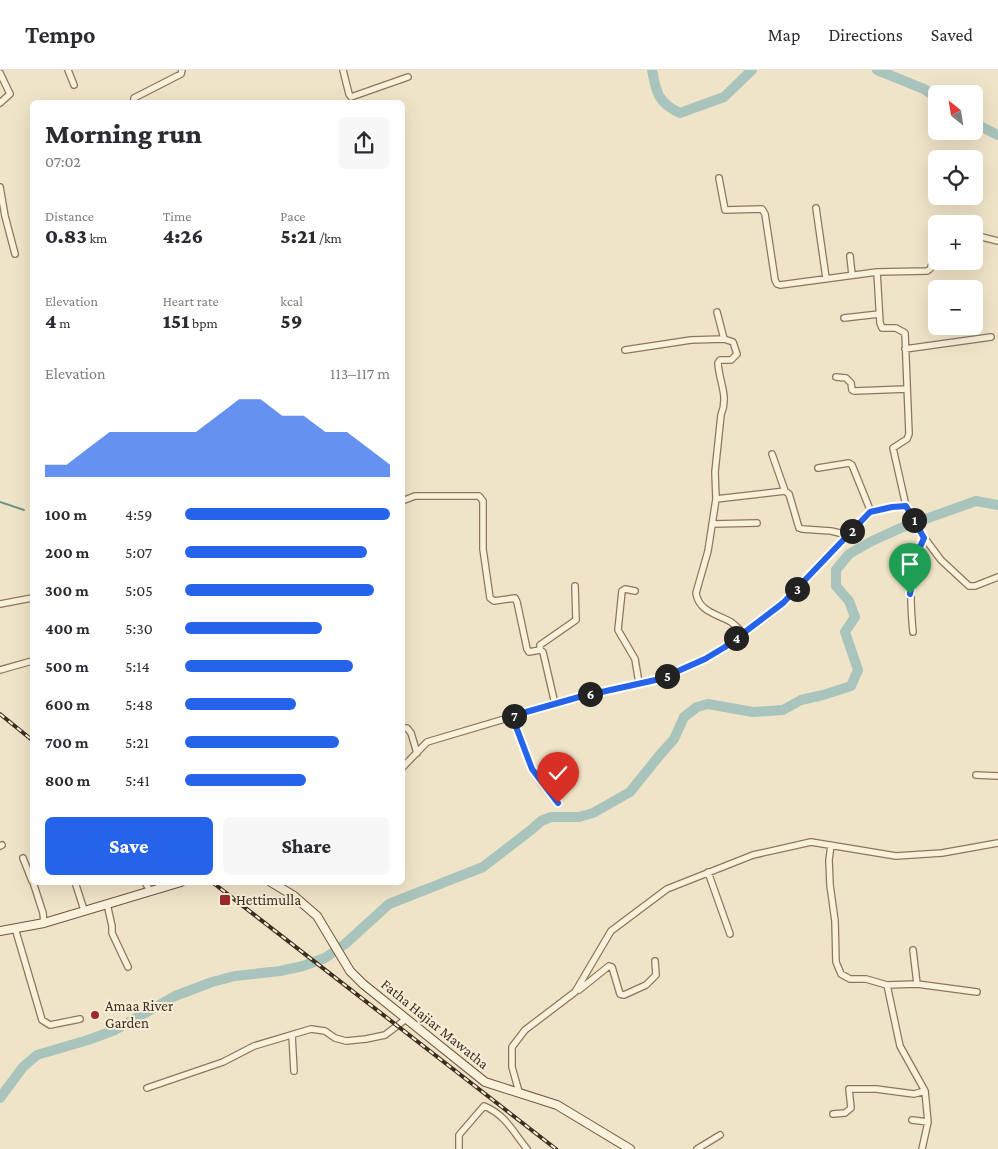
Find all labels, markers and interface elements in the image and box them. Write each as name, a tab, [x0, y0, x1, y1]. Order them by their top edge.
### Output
text: Tempo	[25, 21, 96, 48]
text: Map	[768, 25, 800, 45]
text: Directions	[828, 25, 903, 45]
text: Saved	[931, 25, 973, 45]
north arrow	[928, 85, 982, 140]
map controls	[928, 85, 983, 335]
button: share	[338, 117, 390, 169]
text: Morning run	[45, 118, 202, 149]
button: locate	[928, 150, 983, 205]
text: 07:02	[45, 153, 81, 170]
text: Distance	[45, 208, 94, 224]
text: Time	[163, 208, 191, 224]
text: Pace	[280, 208, 306, 224]
button: +	[928, 215, 983, 270]
text: 0.83	[45, 224, 87, 248]
text: 4:26	[163, 224, 203, 248]
text: 5:21	[280, 224, 316, 248]
text: km	[87, 230, 107, 246]
text: /km	[316, 230, 342, 246]
button: −	[928, 280, 983, 335]
text: Elevation	[45, 293, 98, 309]
text: Heart rate	[163, 293, 219, 309]
text: kcal	[280, 293, 303, 309]
text: 4	[45, 309, 57, 333]
text: 151	[163, 309, 189, 333]
text: 59	[280, 309, 302, 333]
text: m	[57, 315, 70, 331]
text: bpm	[189, 315, 218, 331]
text: Elevation	[45, 365, 106, 382]
text: 113–117 m	[330, 365, 390, 382]
text: 100 m	[45, 506, 87, 523]
text: 4:59	[125, 506, 152, 523]
pin: 1	[902, 508, 926, 532]
text: 1	[912, 512, 917, 528]
pin: 2	[840, 518, 864, 544]
text: 2	[849, 523, 856, 539]
pin	[889, 543, 931, 594]
text: 200 m	[45, 544, 89, 561]
text: 5:07	[125, 544, 152, 561]
icon: arrive	[896, 550, 924, 578]
pin: 3	[784, 576, 810, 602]
text: 3	[794, 581, 801, 597]
text: 300 m	[45, 582, 89, 599]
text: 5:05	[125, 582, 153, 599]
text: 400 m	[45, 620, 90, 637]
text: 5:30	[125, 620, 153, 637]
pin: 4	[724, 626, 748, 650]
text: 4	[733, 630, 740, 646]
text: 500 m	[45, 658, 89, 675]
text: 5:14	[125, 658, 150, 675]
pin: 5	[654, 664, 680, 688]
text: 5	[664, 668, 671, 684]
pin: 6	[578, 682, 602, 706]
text: 6	[587, 686, 594, 702]
text: 600 m	[45, 696, 90, 713]
text: 5:48	[125, 696, 153, 713]
pin: 7	[502, 704, 526, 728]
text: 7	[511, 708, 518, 724]
text: 700 m	[45, 734, 89, 751]
text: 5:21	[125, 734, 149, 751]
pin	[537, 752, 579, 803]
icon: check	[544, 759, 572, 787]
text: 800 m	[45, 772, 90, 789]
text: 5:41	[125, 772, 150, 789]
button: Save	[45, 817, 213, 875]
button: Share	[223, 817, 390, 875]
place label: Hettimulla	[236, 892, 301, 908]
marker: Hettimulla	[218, 893, 232, 907]
street label: Fatha Hajiar Mawatha	[378, 976, 492, 1073]
place label: Amaa River Garden	[105, 998, 174, 1031]
marker: Amaa River Garden	[89, 1009, 101, 1021]

